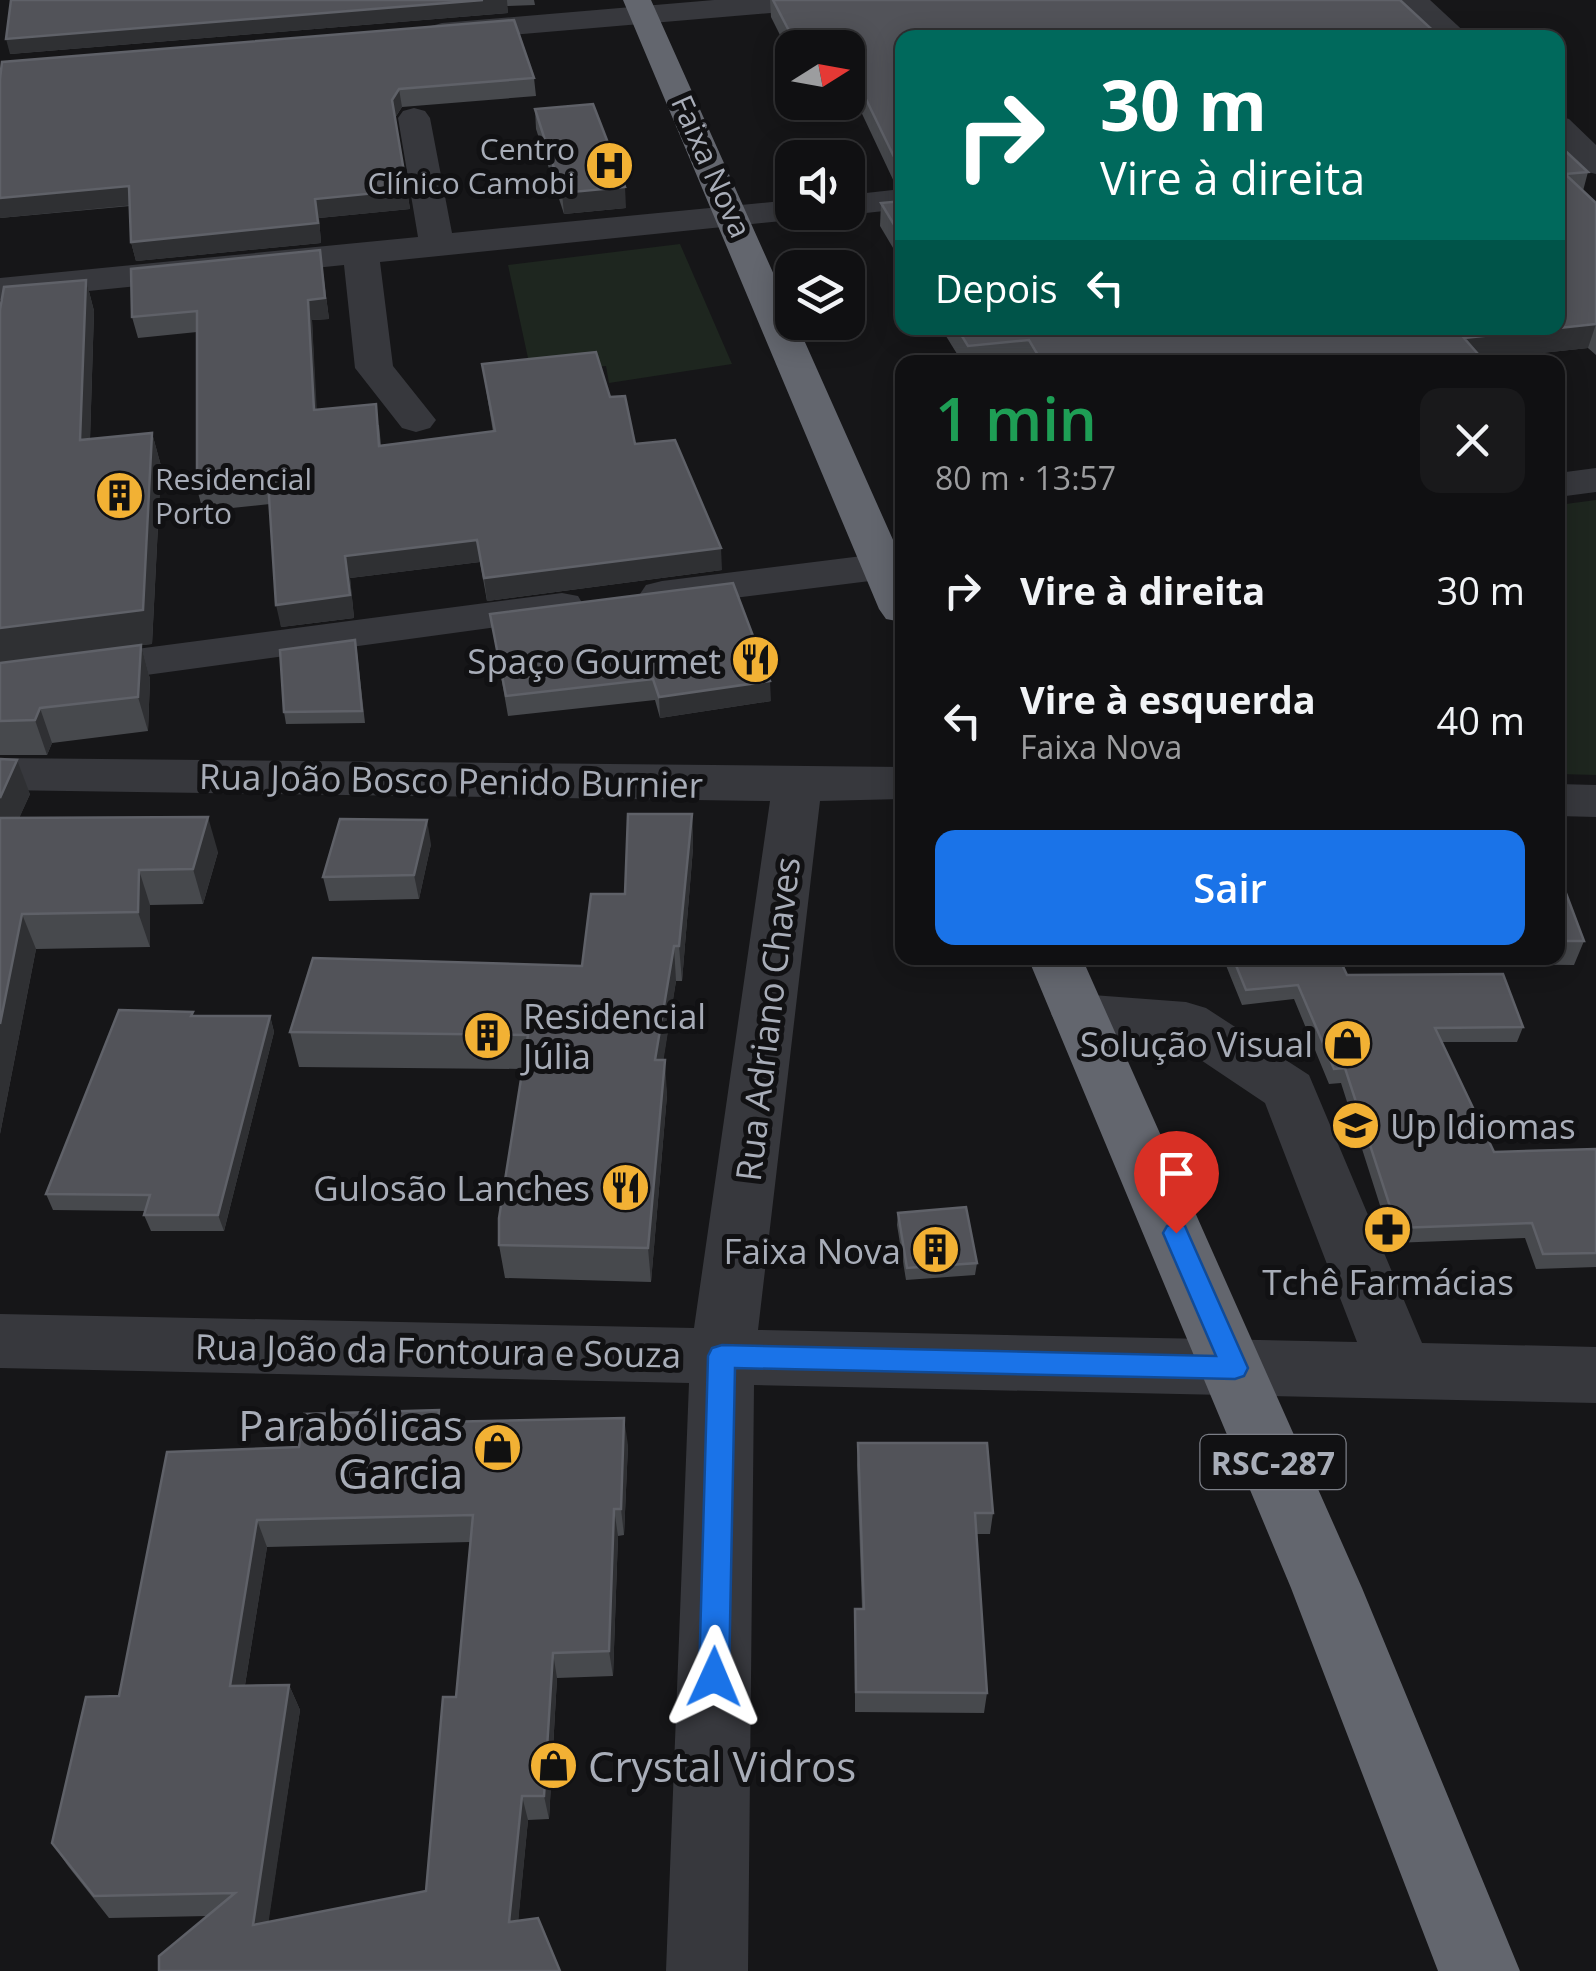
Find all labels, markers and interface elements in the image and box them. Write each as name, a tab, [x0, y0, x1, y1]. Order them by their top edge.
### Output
north arrow	[775, 30, 865, 120]
map controls	[775, 30, 865, 340]
text: 30 m	[1100, 56, 1267, 152]
icon: right	[935, 70, 1065, 200]
street label: Faixa Nova	[662, 88, 762, 244]
place label: Centro Clínico Camobi	[367, 128, 575, 203]
hospital icon: Centro Clínico Camobi	[584, 139, 636, 191]
button: sound	[775, 140, 865, 230]
text: Vire à direita	[1100, 147, 1365, 208]
button: layers	[775, 250, 865, 340]
icon: left	[1078, 260, 1133, 315]
text: Depois	[935, 262, 1058, 314]
text: 1 min	[935, 377, 1097, 459]
button: close	[1420, 388, 1525, 493]
text: 80 m · 13:57	[935, 456, 1116, 499]
place label: Residencial Porto	[155, 458, 312, 533]
building icon: Residencial Porto	[94, 469, 146, 521]
icon: right	[935, 563, 990, 618]
text: Vire à direita	[1020, 564, 1265, 616]
text: 30 m	[1436, 564, 1525, 616]
restaurant icon: Spaço Gourmet	[730, 634, 782, 686]
place label: Spaço Gourmet	[467, 637, 721, 684]
text: Vire à esquerda	[1020, 673, 1316, 725]
icon: left	[935, 693, 990, 748]
text: 40 m	[1436, 694, 1525, 746]
text: Faixa Nova	[1020, 725, 1182, 768]
street label: Rua João Bosco Penido Burnier	[199, 752, 703, 808]
button: Sair	[935, 830, 1525, 945]
street label: Rua Adriano Chaves	[724, 854, 810, 1184]
place label: Residencial Júlia	[520, 992, 706, 1079]
building icon: Residencial Júlia	[462, 1009, 514, 1061]
shop icon: Solução Visual	[1322, 1017, 1374, 1069]
place label: Solução Visual	[1080, 1020, 1313, 1067]
school or university icon: Up Idiomas	[1329, 1099, 1381, 1151]
place label: Up Idiomas	[1390, 1102, 1576, 1149]
pin	[1134, 1131, 1219, 1234]
icon: arrive	[1149, 1146, 1204, 1201]
restaurant icon: Gulosão Lanches	[599, 1161, 651, 1213]
place label: Gulosão Lanches	[313, 1164, 590, 1211]
pharmacy icon: Tchê Farmácias	[1362, 1203, 1414, 1255]
building icon: Faixa Nova	[910, 1224, 962, 1276]
place label: Faixa Nova	[723, 1227, 901, 1274]
place label: Tchê Farmácias	[1262, 1258, 1514, 1305]
street label: Rua João da Fontoura e Souza	[194, 1322, 682, 1378]
place label: Parabólicas Garcia	[238, 1396, 463, 1501]
shop icon: Parabólicas Garcia	[472, 1422, 524, 1474]
road number: RSC-287	[1200, 1435, 1346, 1489]
position arrow	[662, 1625, 766, 1729]
place label: Crystal Vidros	[588, 1737, 856, 1794]
shop icon: Crystal Vidros	[527, 1739, 579, 1791]

